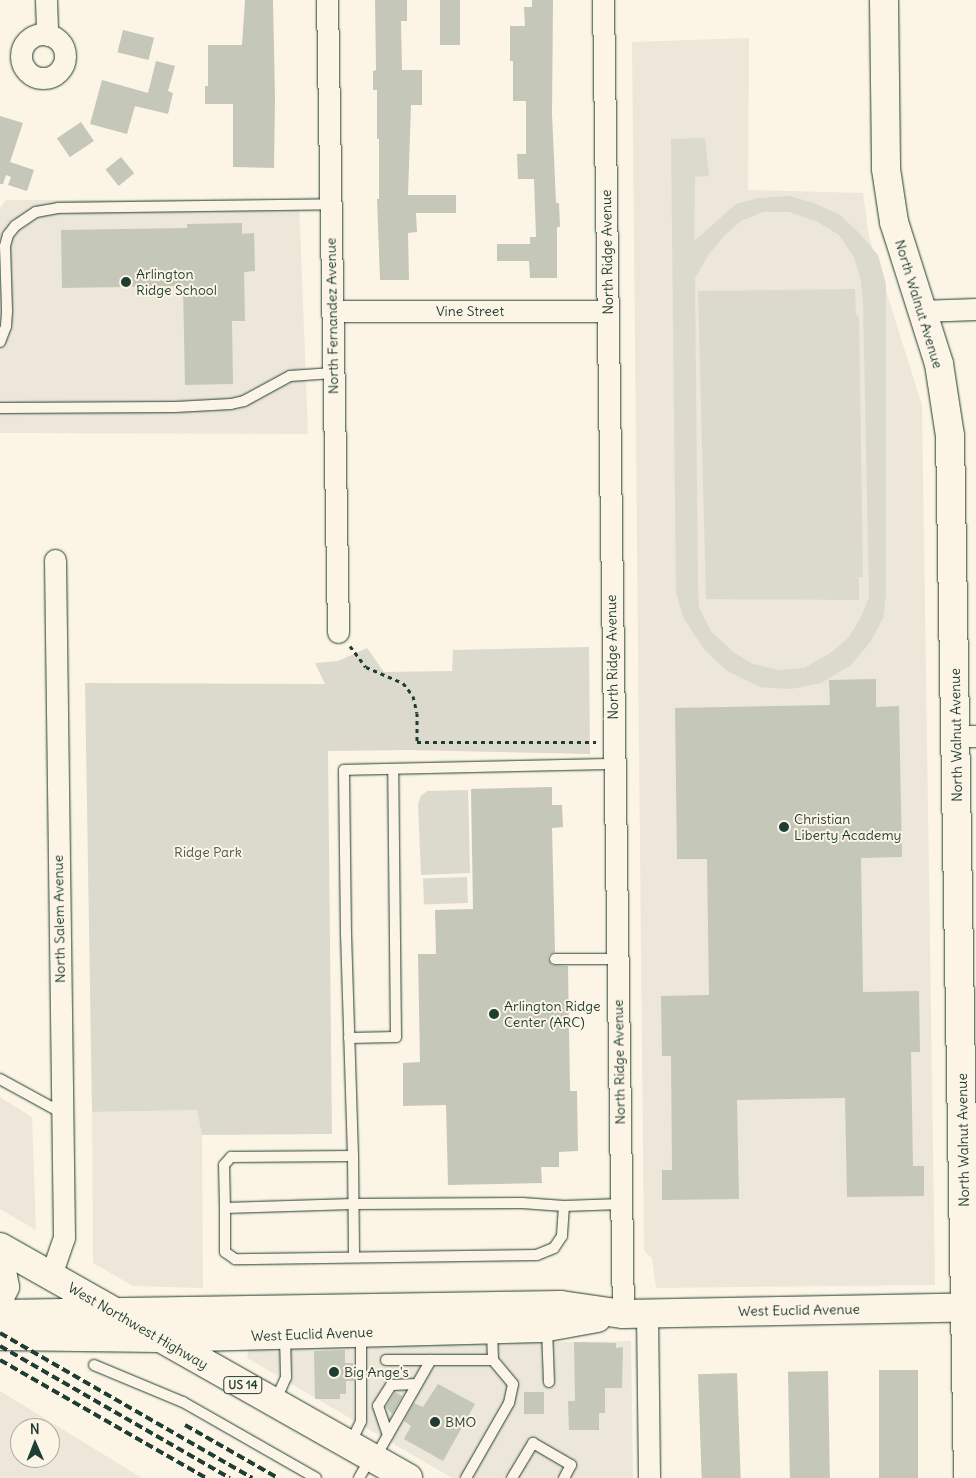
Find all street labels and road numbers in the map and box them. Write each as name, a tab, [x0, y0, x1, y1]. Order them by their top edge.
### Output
street label: North Ridge Avenue	[598, 189, 616, 315]
street label: North Fernandez Avenue	[322, 238, 342, 394]
street label: North Walnut Avenue	[891, 238, 947, 370]
street label: Vine Street	[436, 303, 504, 319]
street label: North Ridge Avenue	[603, 594, 621, 720]
street label: North Walnut Avenue	[946, 668, 966, 802]
street label: North Salem Avenue	[49, 855, 69, 983]
street label: North Ridge Avenue	[610, 999, 628, 1125]
street label: North Walnut Avenue	[953, 1073, 973, 1207]
street label: West Northwest Highway	[65, 1279, 211, 1373]
street label: West Euclid Avenue	[738, 1301, 860, 1319]
street label: West Euclid Avenue	[251, 1323, 373, 1345]
road number: US 14	[223, 1376, 263, 1394]

